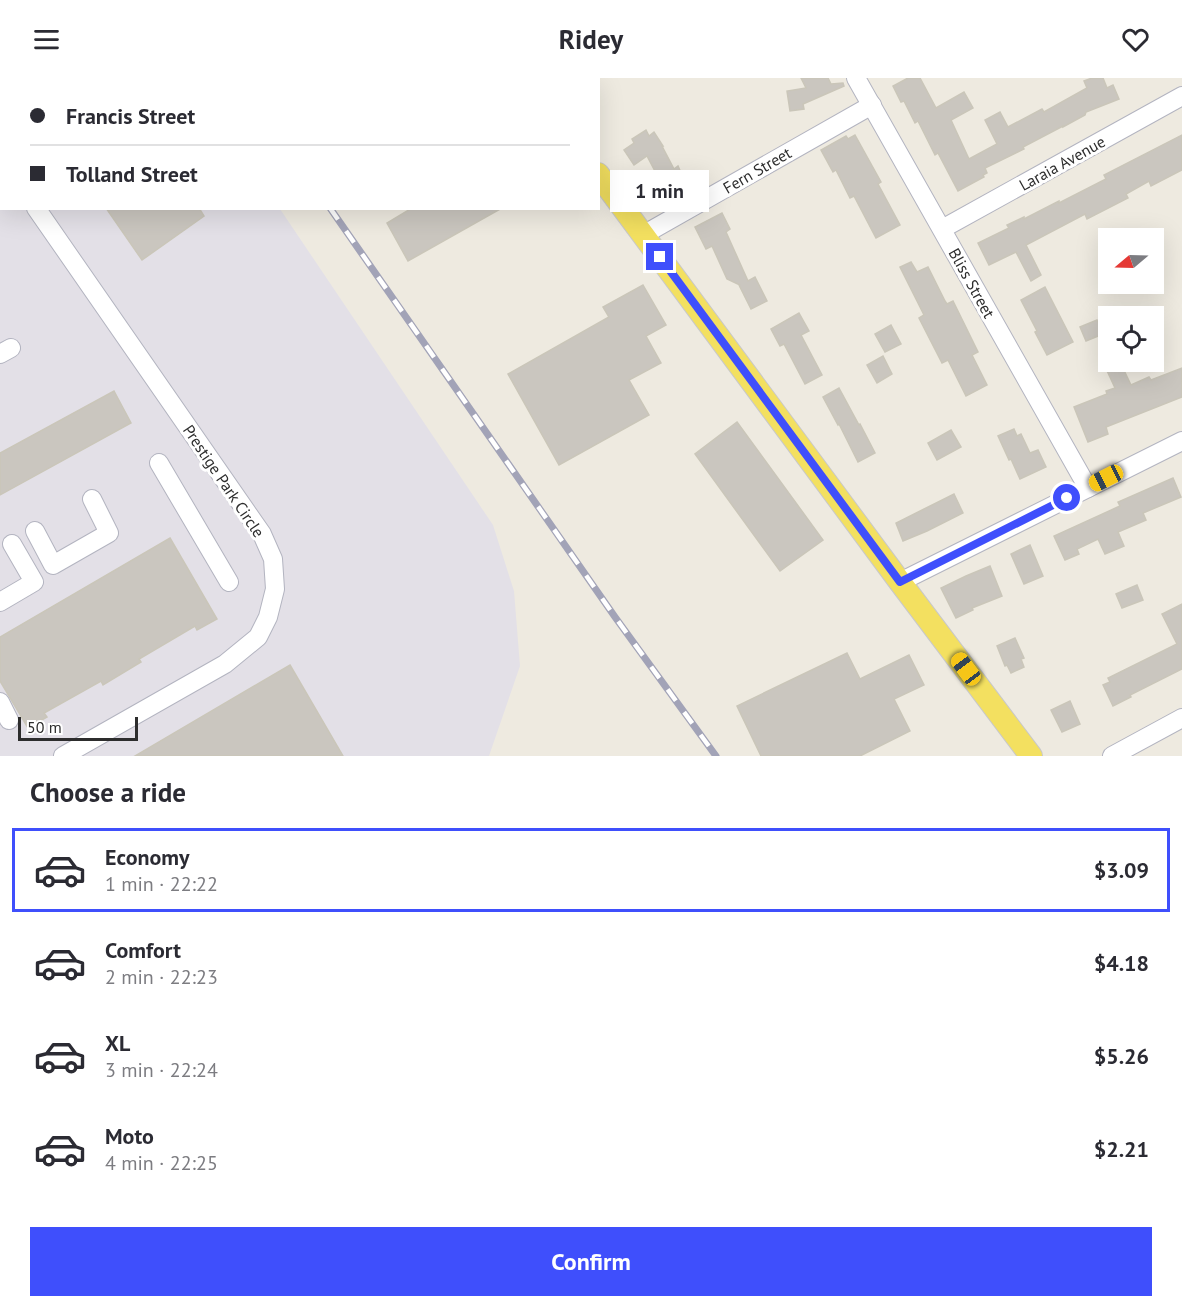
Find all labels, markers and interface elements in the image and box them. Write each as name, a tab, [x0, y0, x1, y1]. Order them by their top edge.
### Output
text: Ridey	[559, 22, 623, 56]
icon: menu	[30, 23, 63, 56]
icon: heart	[1119, 23, 1152, 56]
text: Francis Street	[66, 102, 195, 130]
street label: Laraia Avenue	[1016, 131, 1108, 195]
street label: Fern Street	[719, 142, 795, 198]
text: Tolland Street	[66, 160, 198, 188]
callout: 1 min	[610, 170, 710, 212]
text: 1 min	[635, 178, 684, 204]
north arrow	[1098, 228, 1164, 294]
map controls	[1098, 228, 1164, 372]
route end	[646, 243, 673, 270]
street label: Bliss Street	[945, 245, 1000, 322]
button: locate	[1098, 306, 1164, 372]
street label: Prestige Park Circle	[179, 421, 269, 541]
car	[1086, 462, 1126, 494]
route start	[1053, 484, 1080, 511]
car	[948, 649, 984, 689]
scale bar	[18, 714, 138, 742]
text: 50 m	[27, 717, 62, 737]
text: Choose a ride	[30, 775, 186, 809]
icon: car	[33, 843, 87, 897]
text: Economy	[105, 843, 189, 871]
text: $3.09	[1094, 856, 1149, 884]
text: 1 min · 22:22	[105, 871, 218, 897]
icon: car	[33, 936, 87, 990]
text: Comfort	[105, 936, 181, 964]
text: $4.18	[1094, 949, 1149, 977]
text: 2 min · 22:23	[105, 964, 218, 990]
icon: car	[33, 1029, 87, 1083]
text: XL	[105, 1029, 130, 1057]
text: $5.26	[1094, 1042, 1149, 1070]
text: 3 min · 22:24	[105, 1057, 218, 1083]
icon: car	[33, 1122, 87, 1176]
text: Moto	[105, 1122, 154, 1150]
text: $2.21	[1094, 1135, 1149, 1163]
text: 4 min · 22:25	[105, 1150, 218, 1176]
button: Confirm	[30, 1227, 1152, 1296]

